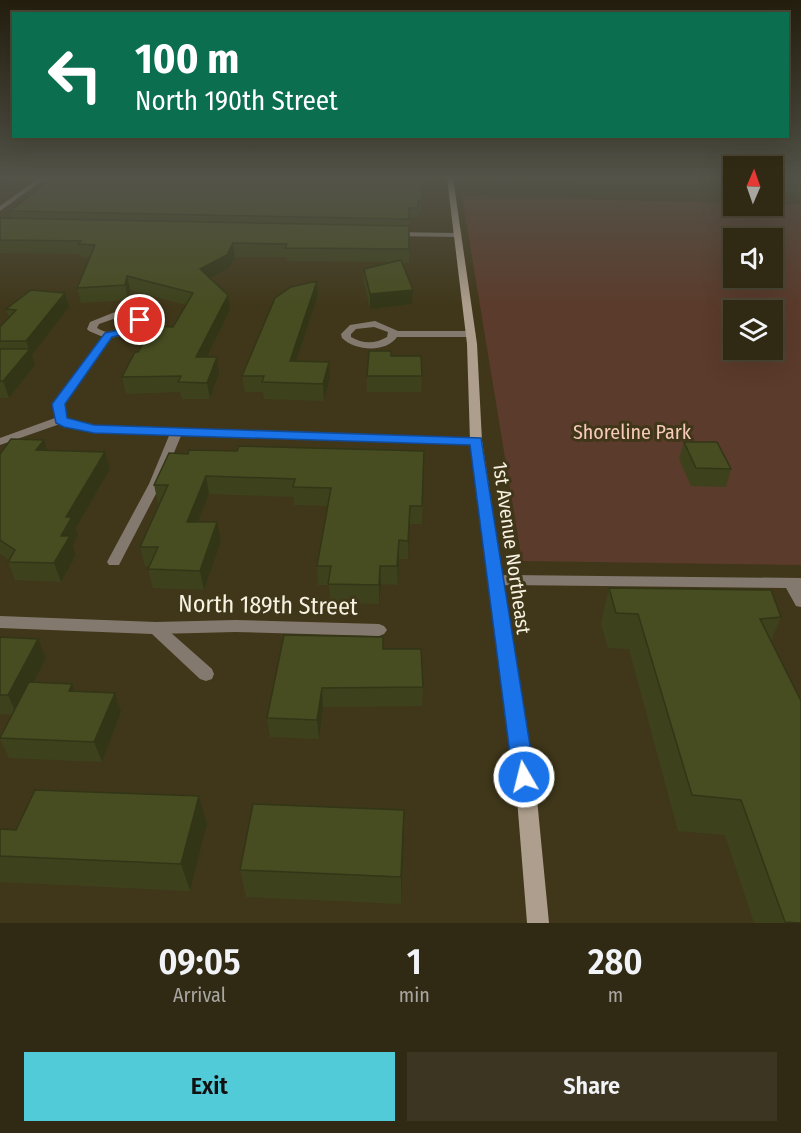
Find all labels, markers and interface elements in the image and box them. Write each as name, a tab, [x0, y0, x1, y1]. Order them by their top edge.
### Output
text: 100 m	[135, 34, 239, 84]
icon: left	[36, 36, 114, 114]
text: North 190th Street	[135, 85, 338, 117]
north arrow	[723, 156, 783, 216]
map controls	[723, 156, 783, 360]
button: sound	[723, 228, 783, 288]
pin	[114, 294, 165, 345]
button: layers	[723, 300, 783, 360]
icon: arrive	[123, 303, 156, 336]
park label: Shoreline Park	[573, 420, 692, 444]
street label: 1st Avenue Northeast	[488, 460, 536, 636]
street label: North 189th Street	[178, 589, 358, 621]
position arrow	[492, 745, 556, 809]
text: 09:05	[158, 940, 241, 984]
text: 1	[407, 940, 422, 984]
text: 280	[588, 940, 643, 984]
text: Arrival	[173, 983, 226, 1007]
text: min	[399, 983, 430, 1007]
text: m	[608, 983, 623, 1007]
button: Exit	[24, 1052, 395, 1121]
button: Share	[407, 1052, 777, 1121]

